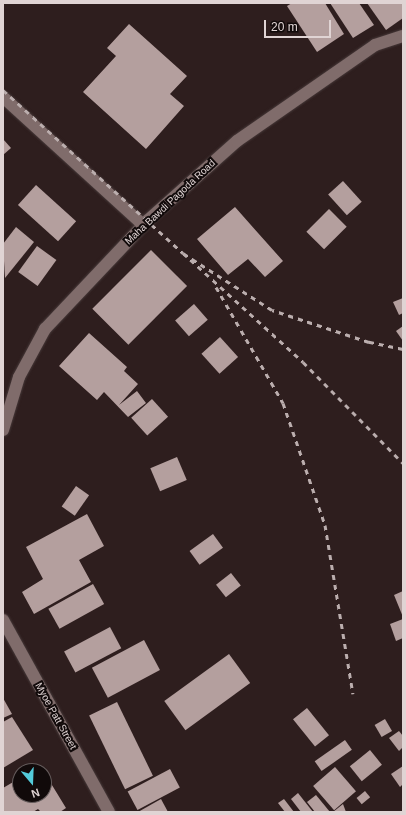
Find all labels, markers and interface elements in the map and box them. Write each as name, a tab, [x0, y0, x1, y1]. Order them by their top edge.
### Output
scale bar	[266, 12, 333, 38]
text: 20 m	[271, 20, 298, 34]
street label: Maha Bawdi Pagoda Road	[122, 157, 218, 247]
street label: Myoe Patt Street	[33, 681, 79, 751]
north arrow	[12, 763, 52, 803]
text: N	[30, 786, 41, 800]

